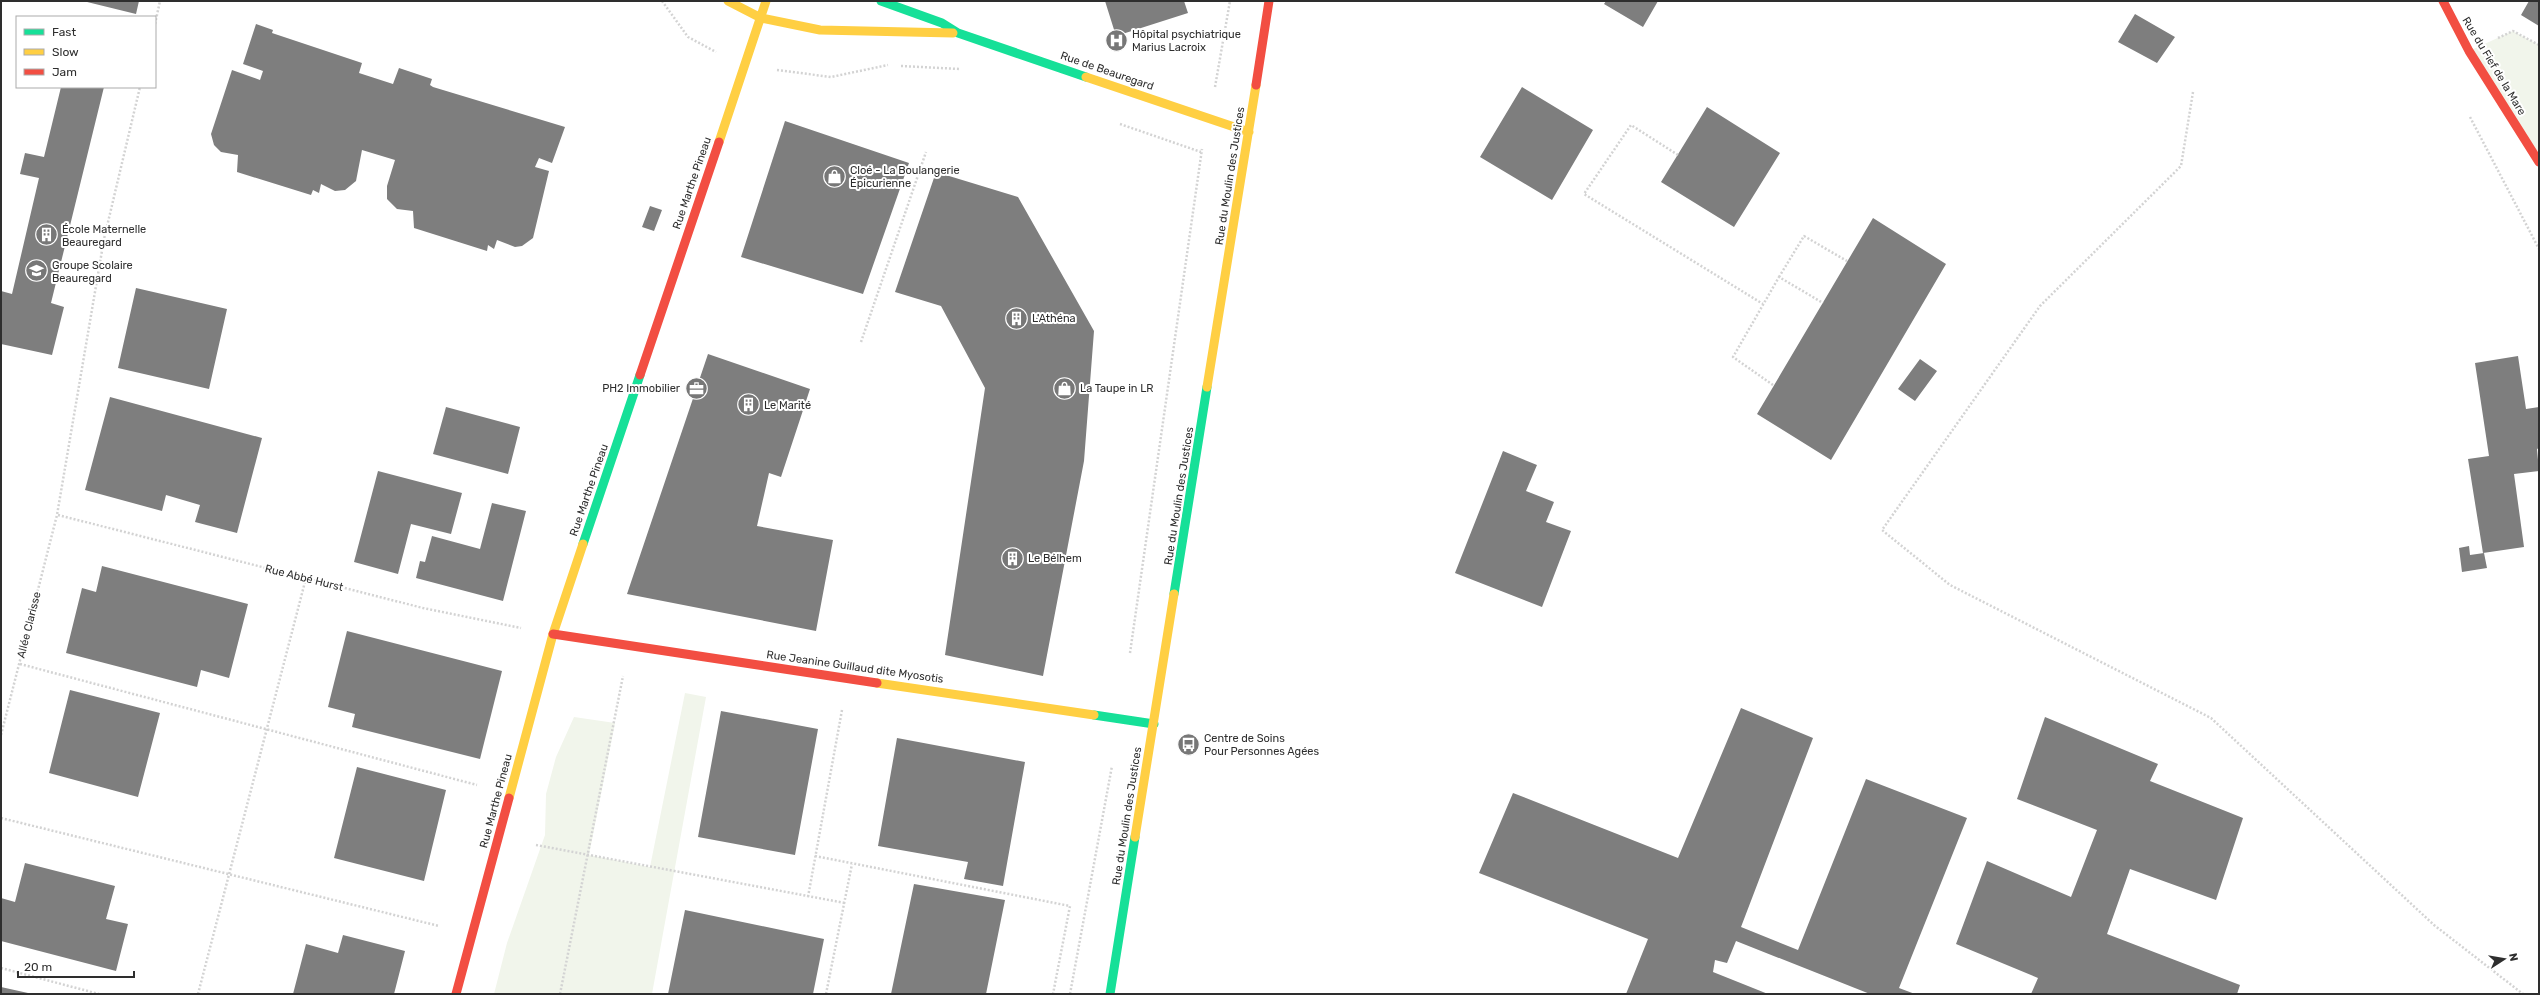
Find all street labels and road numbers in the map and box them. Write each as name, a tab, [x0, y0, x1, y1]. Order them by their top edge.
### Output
street label: Rue du Fief de la Mare	[2460, 15, 2528, 117]
street label: Rue de Beauregard	[1059, 49, 1155, 93]
street label: Rue du Moulin des Justices	[1213, 106, 1247, 246]
street label: Rue Marthe Pineau	[670, 135, 714, 231]
street label: Rue du Moulin des Justices	[1162, 426, 1196, 566]
street label: Rue Marthe Pineau	[567, 442, 611, 538]
street label: Rue Abbé Hurst	[263, 562, 345, 594]
street label: Allée Clarisse	[14, 590, 44, 660]
street label: Rue Jeanine Guillaud dite Myosotis	[766, 648, 945, 686]
street label: Rue du Moulin des Justices	[1110, 746, 1144, 886]
street label: Rue Marthe Pineau	[477, 753, 515, 849]

